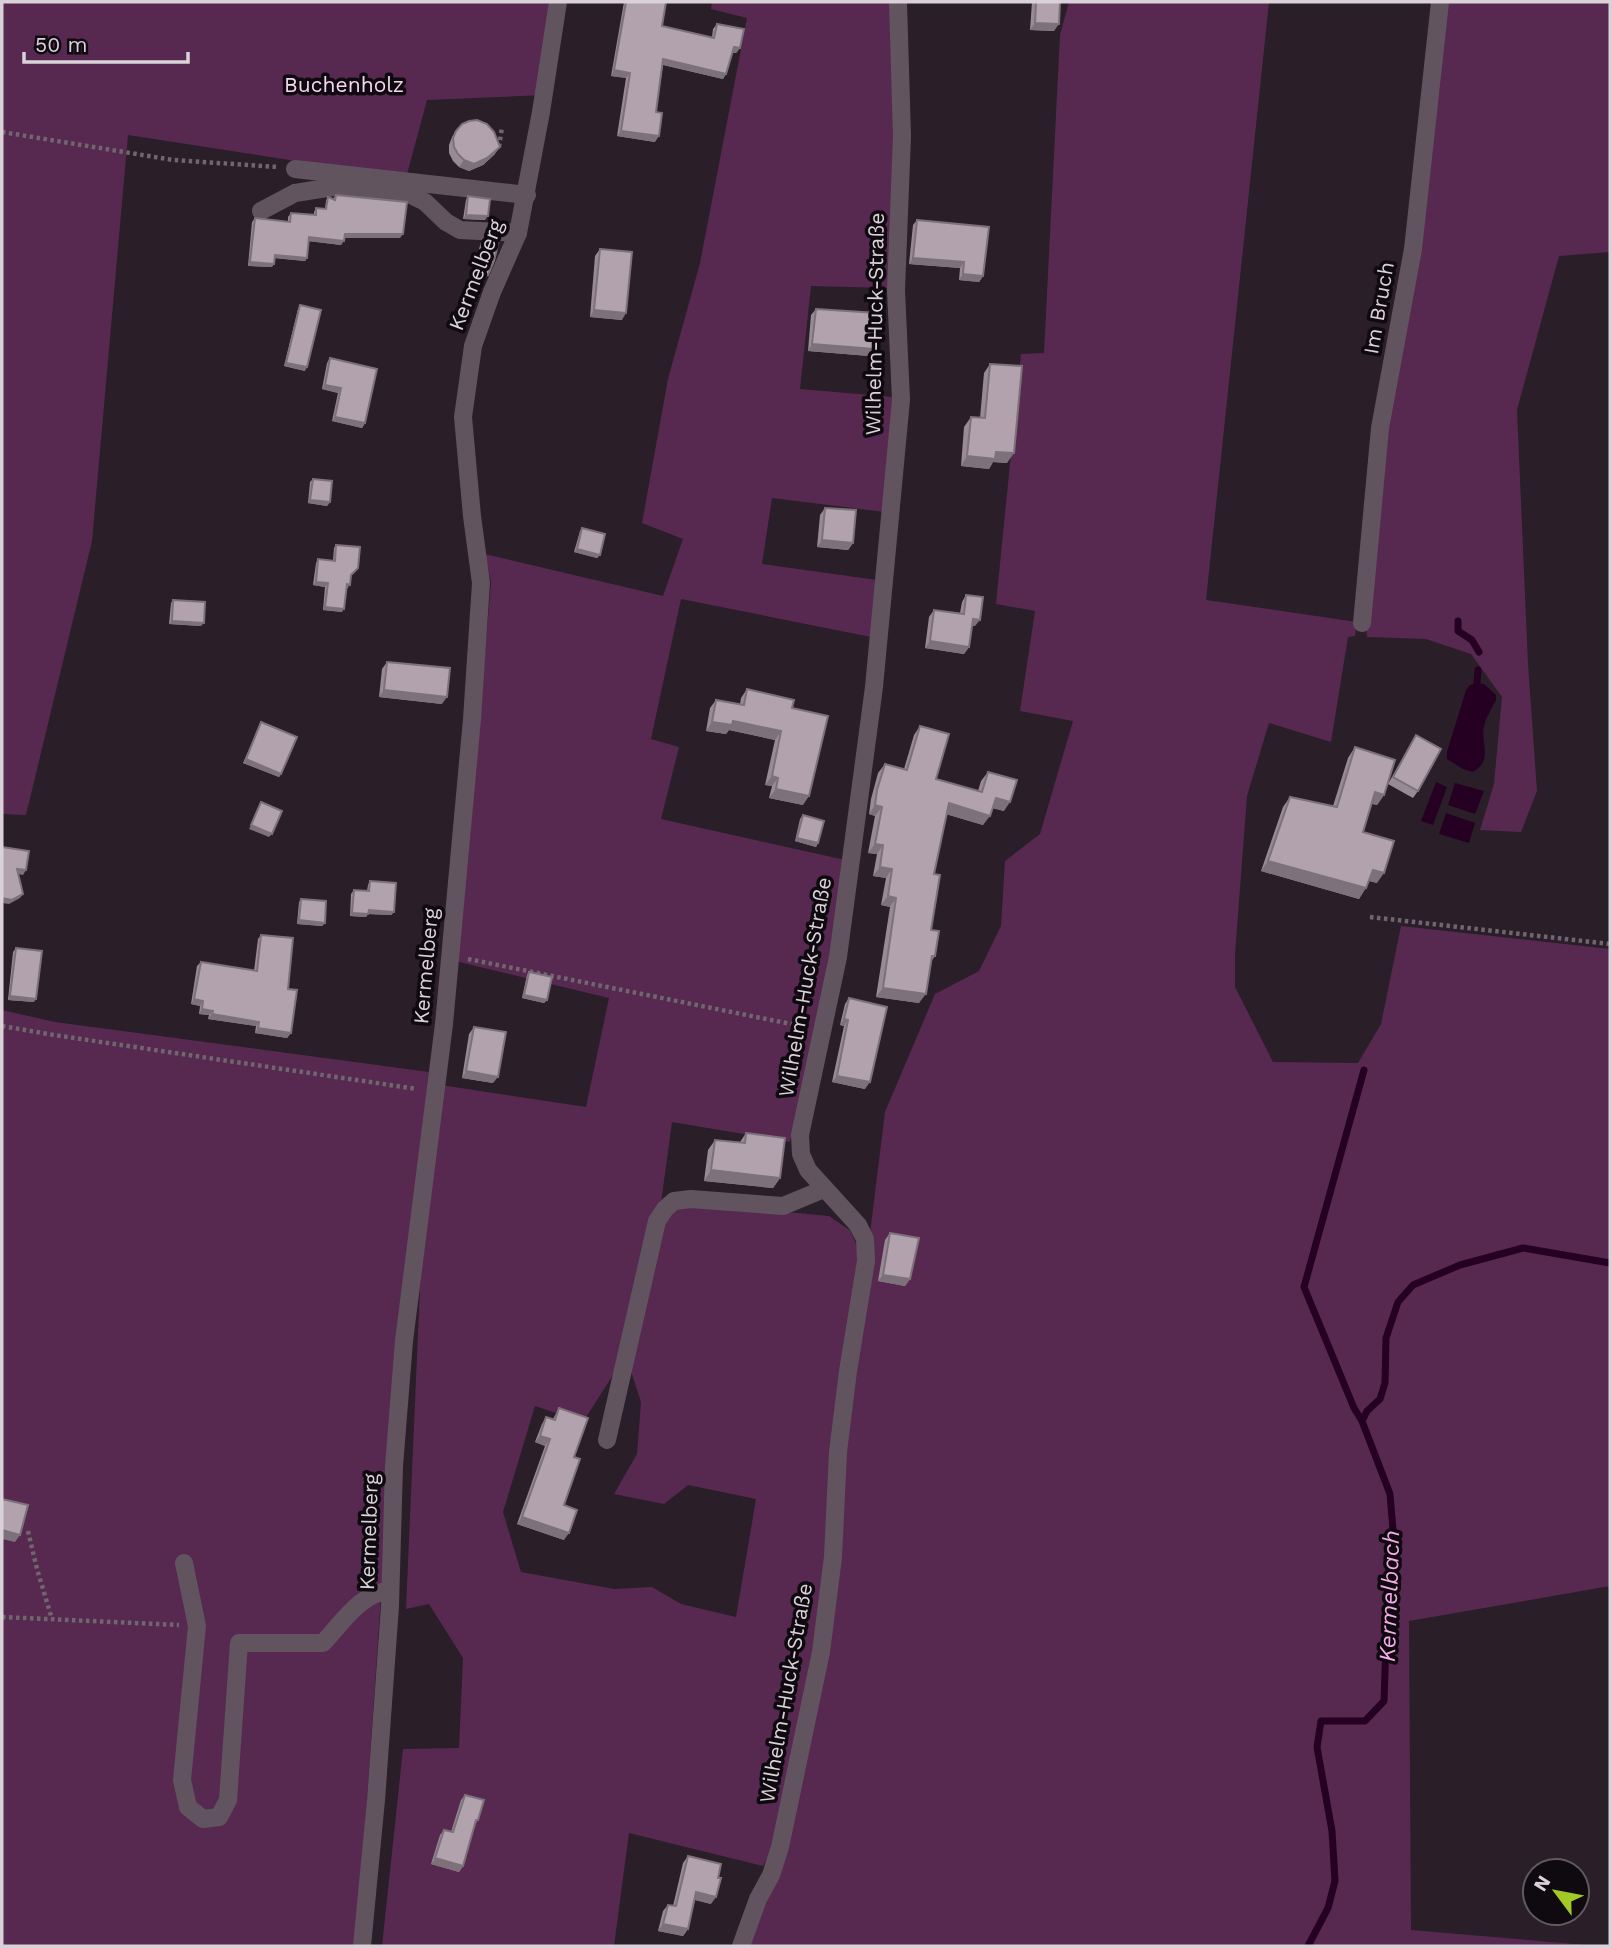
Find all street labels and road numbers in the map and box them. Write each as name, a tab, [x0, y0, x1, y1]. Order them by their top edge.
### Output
street label: Wilhelm-Huck-Straße	[860, 212, 889, 436]
street label: Kermelberg	[443, 215, 508, 334]
street label: Im Bruch	[1358, 260, 1399, 356]
street label: Wilhelm-Huck-Straße	[773, 875, 836, 1099]
street label: Kermelberg	[408, 906, 443, 1025]
street label: Kermelberg	[354, 1472, 383, 1591]
street label: Wilhelm-Huck-Straße	[754, 1581, 817, 1805]

